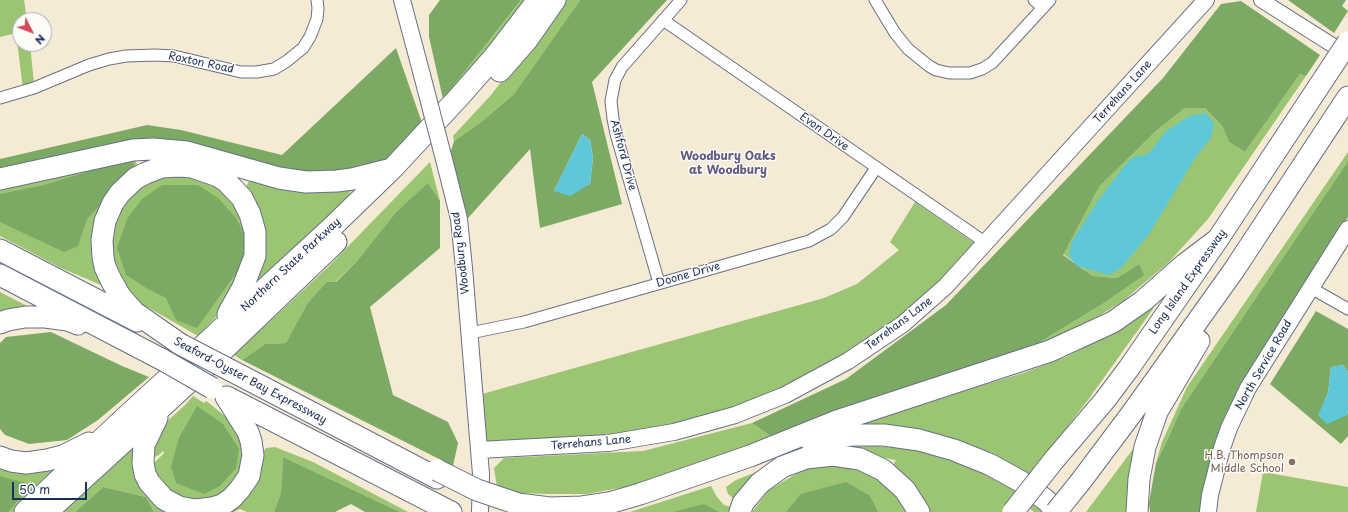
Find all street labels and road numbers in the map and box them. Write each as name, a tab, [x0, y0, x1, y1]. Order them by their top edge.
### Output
street label: Roxton Road	[167, 50, 235, 76]
street label: Terrehans Lane	[1091, 58, 1155, 126]
street label: Evon Drive	[797, 110, 851, 154]
street label: Ashford Drive	[607, 118, 639, 192]
street label: Woodbury Road	[449, 211, 473, 295]
street label: Northern State Parkway	[238, 215, 344, 315]
street label: Long Island Expressway	[1147, 227, 1229, 337]
street label: Doone Drive	[654, 260, 722, 290]
street label: Terrehans Lane	[863, 294, 935, 354]
street label: North Service Road	[1233, 318, 1295, 412]
street label: Seaford-Oyster Bay Expressway	[171, 335, 329, 427]
street label: Terrehans Lane	[550, 433, 632, 453]

